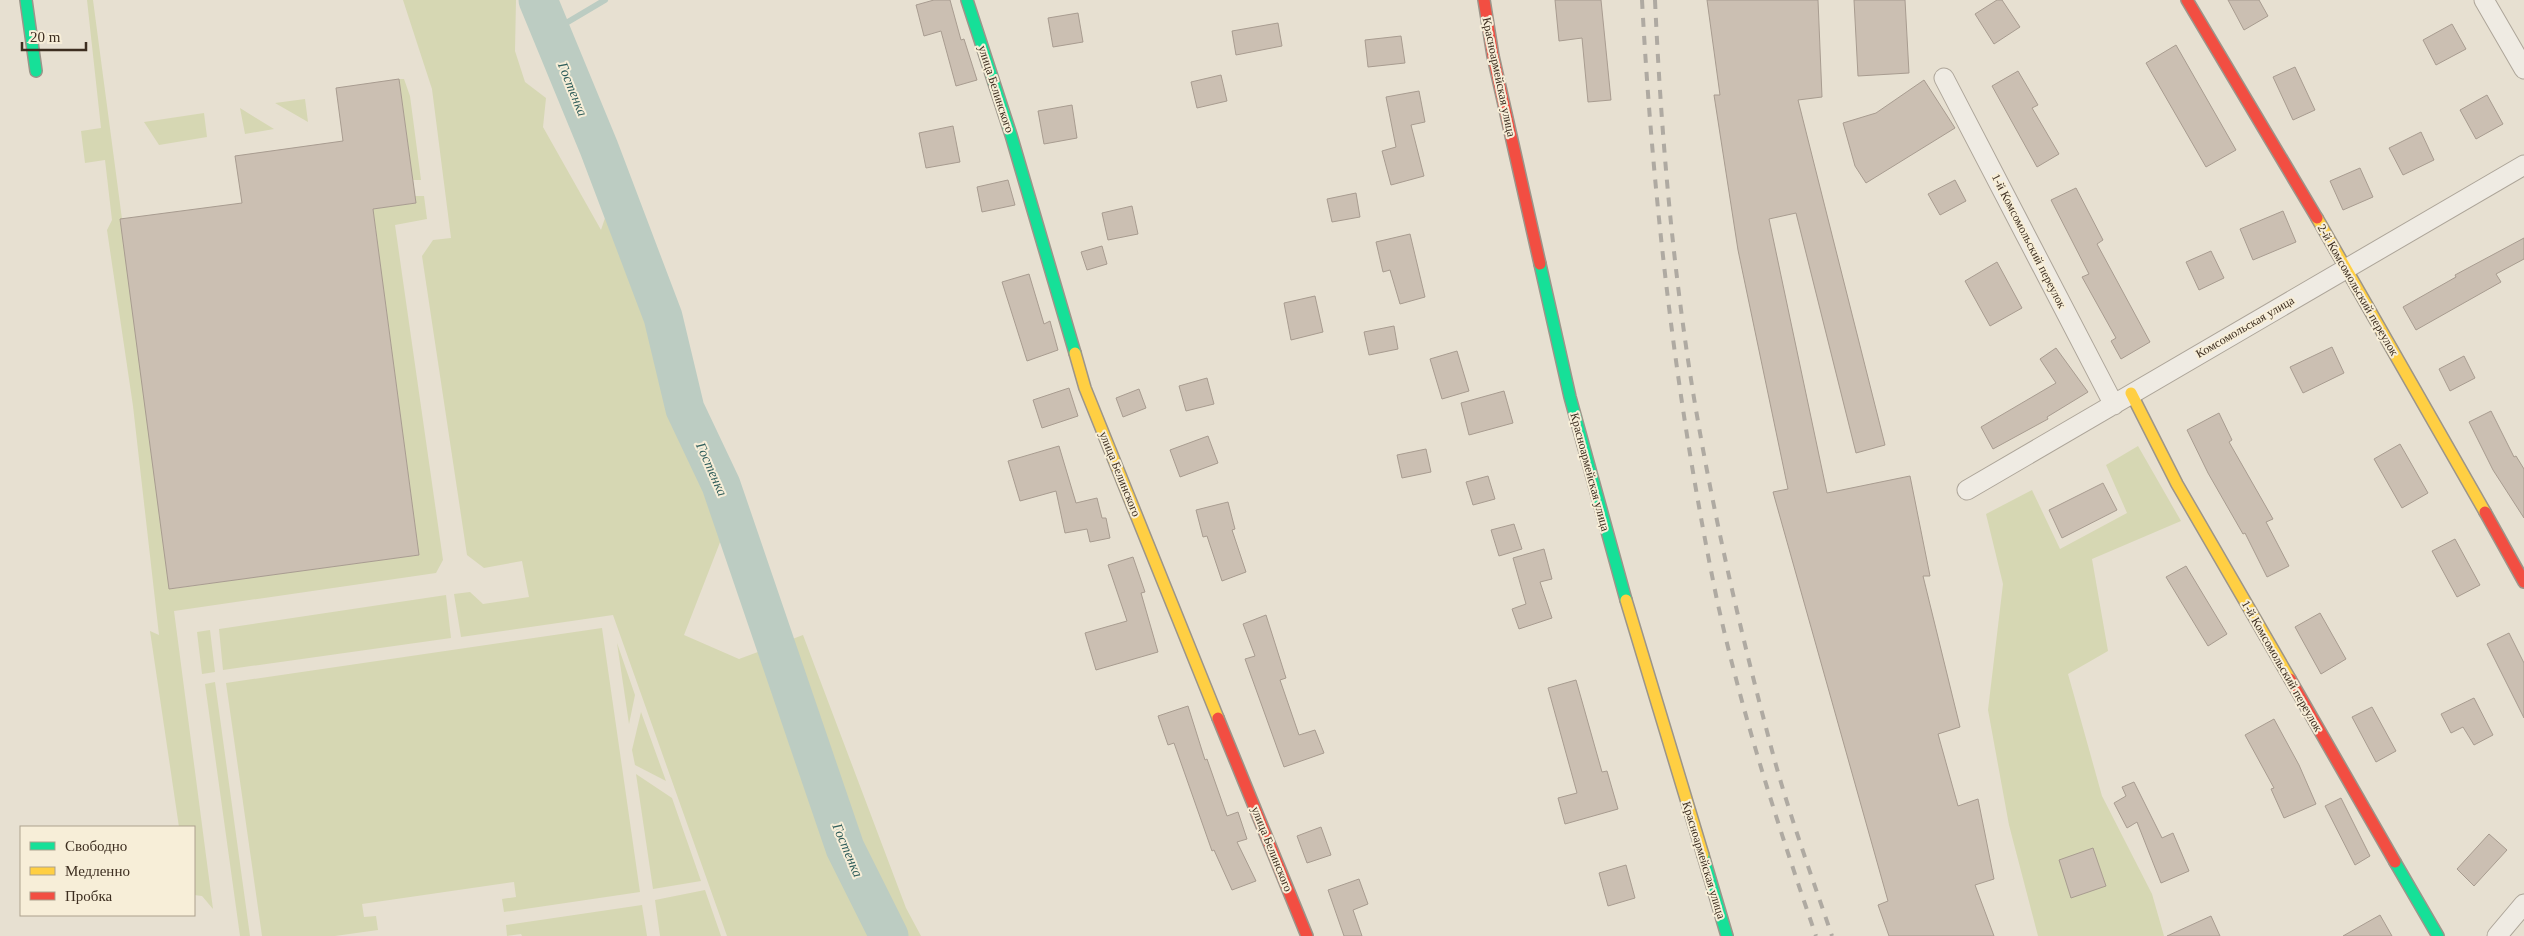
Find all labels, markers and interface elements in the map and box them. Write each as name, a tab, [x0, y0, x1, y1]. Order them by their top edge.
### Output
street label: Красноармейская улица	[1479, 16, 1519, 139]
scale bar	[22, 20, 86, 52]
text: 20 m	[30, 29, 61, 45]
street label: улица Белинского	[975, 44, 1017, 134]
water label: Гостенка	[555, 59, 590, 118]
street label: 1-й Комсомольский переулок	[1989, 171, 2069, 311]
street label: 2-й Комсомольский переулок	[2315, 222, 2401, 358]
street label: Комсомольская улица	[2193, 293, 2297, 361]
street label: Красноармейская улица	[1567, 411, 1613, 533]
street label: улица Белинского	[1096, 429, 1144, 519]
water label: Гостенка	[693, 439, 730, 498]
street label: 1-й Комсомольский переулок	[2239, 598, 2325, 734]
street label: Красноармейская улица	[1679, 800, 1729, 921]
street label: улица Белинского	[1248, 804, 1296, 894]
water label: Гостенка	[829, 820, 866, 879]
legend	[20, 826, 195, 916]
text: Свободно	[65, 838, 127, 854]
text: Медленно	[65, 863, 130, 879]
text: Пробка	[65, 888, 113, 904]

